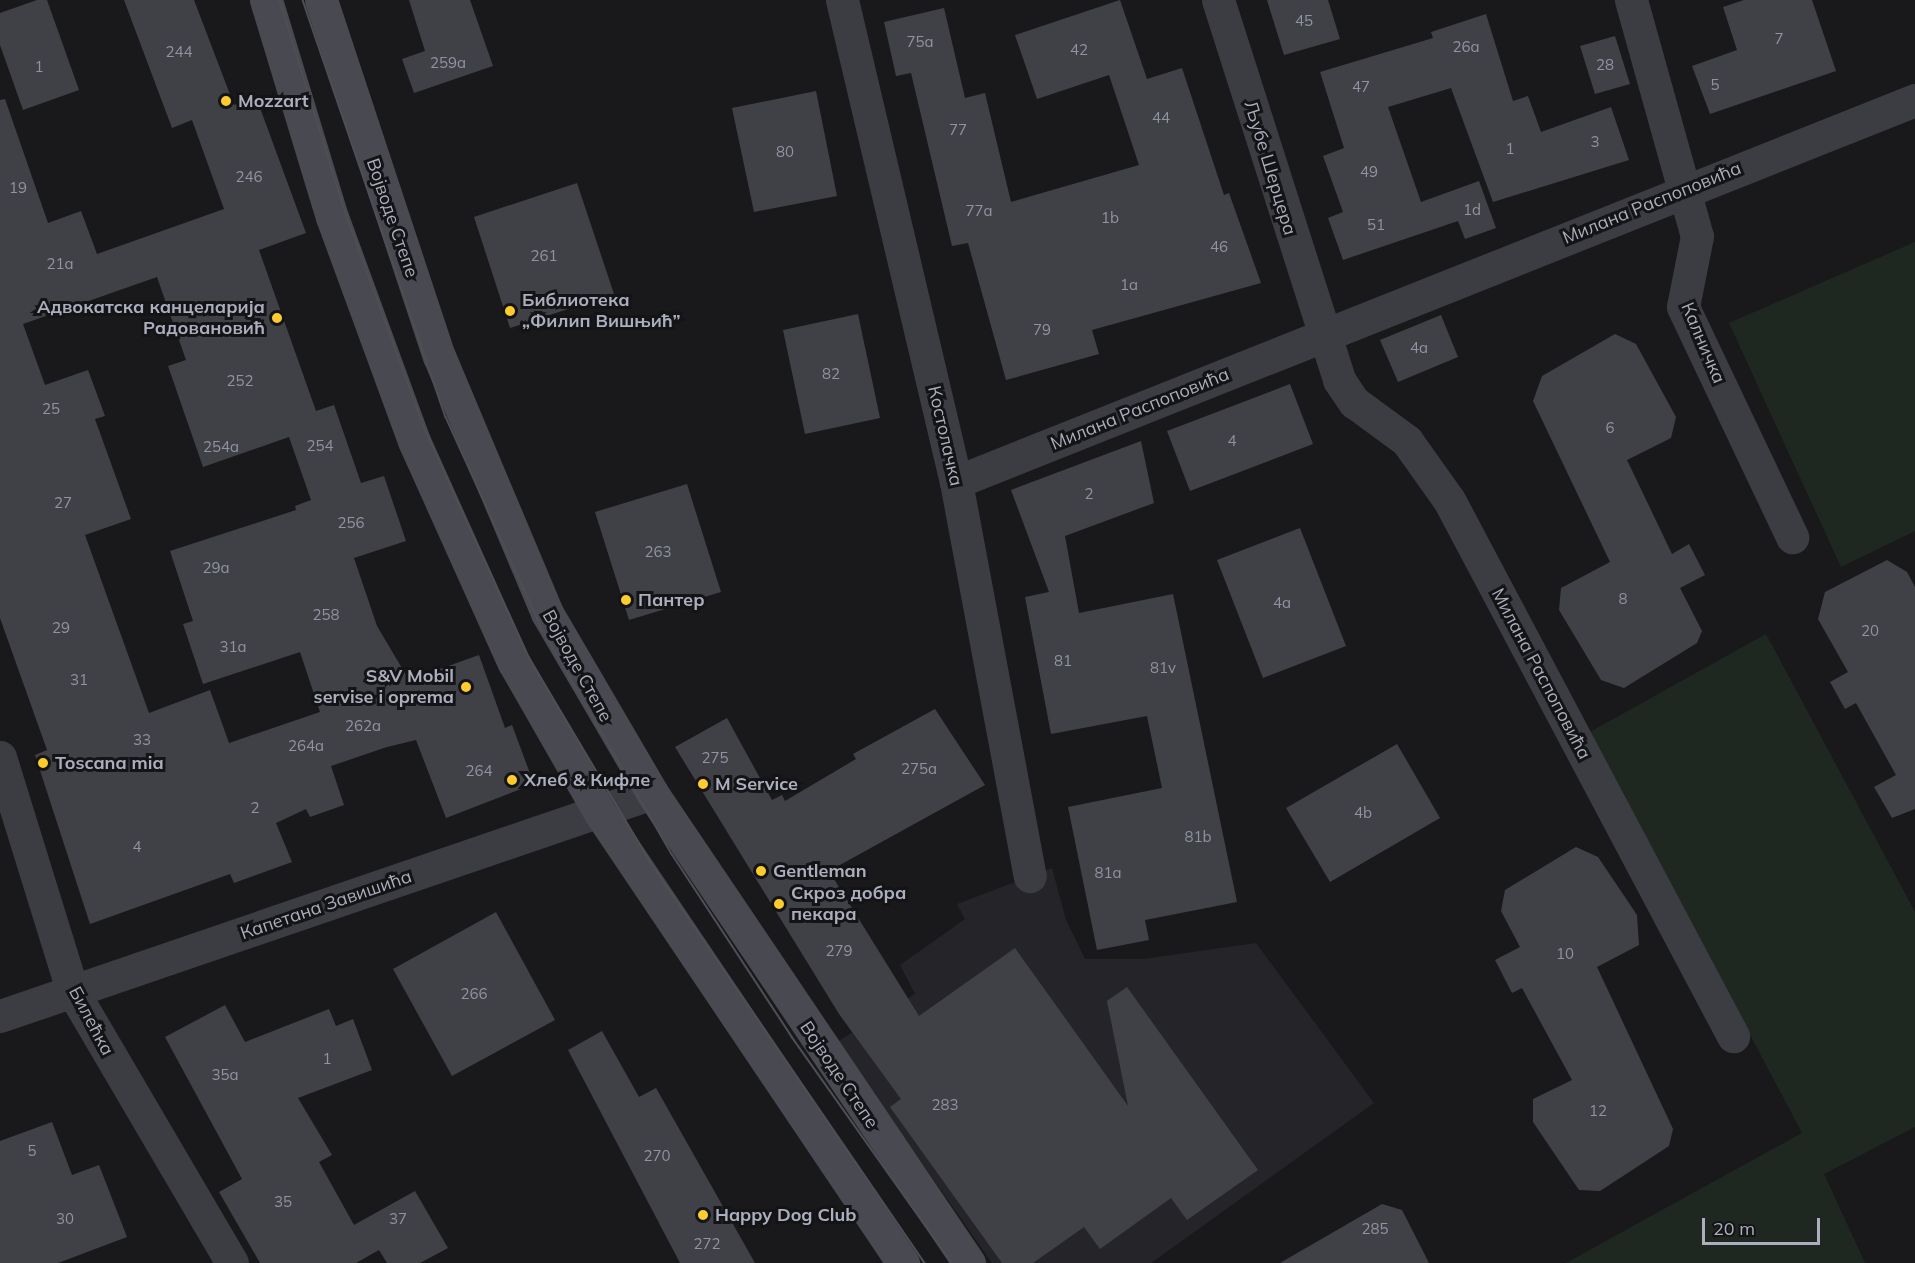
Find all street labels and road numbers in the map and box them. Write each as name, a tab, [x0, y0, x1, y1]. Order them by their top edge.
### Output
street label: Љубе Шерцера	[1239, 98, 1301, 238]
street label: Војводе Степе	[362, 156, 422, 280]
street label: Милана Распоповића	[1560, 157, 1744, 249]
street label: Калничка	[1676, 299, 1730, 387]
street label: Милана Распоповића	[1048, 363, 1232, 455]
street label: Костолачка	[923, 384, 967, 488]
street label: Милана Распоповића	[1487, 585, 1595, 763]
street label: Војводе Степе	[537, 606, 617, 726]
street label: Капетана Завишића	[238, 866, 414, 944]
street label: Билећка	[64, 983, 118, 1059]
street label: Војводе Степе	[795, 1017, 883, 1133]

